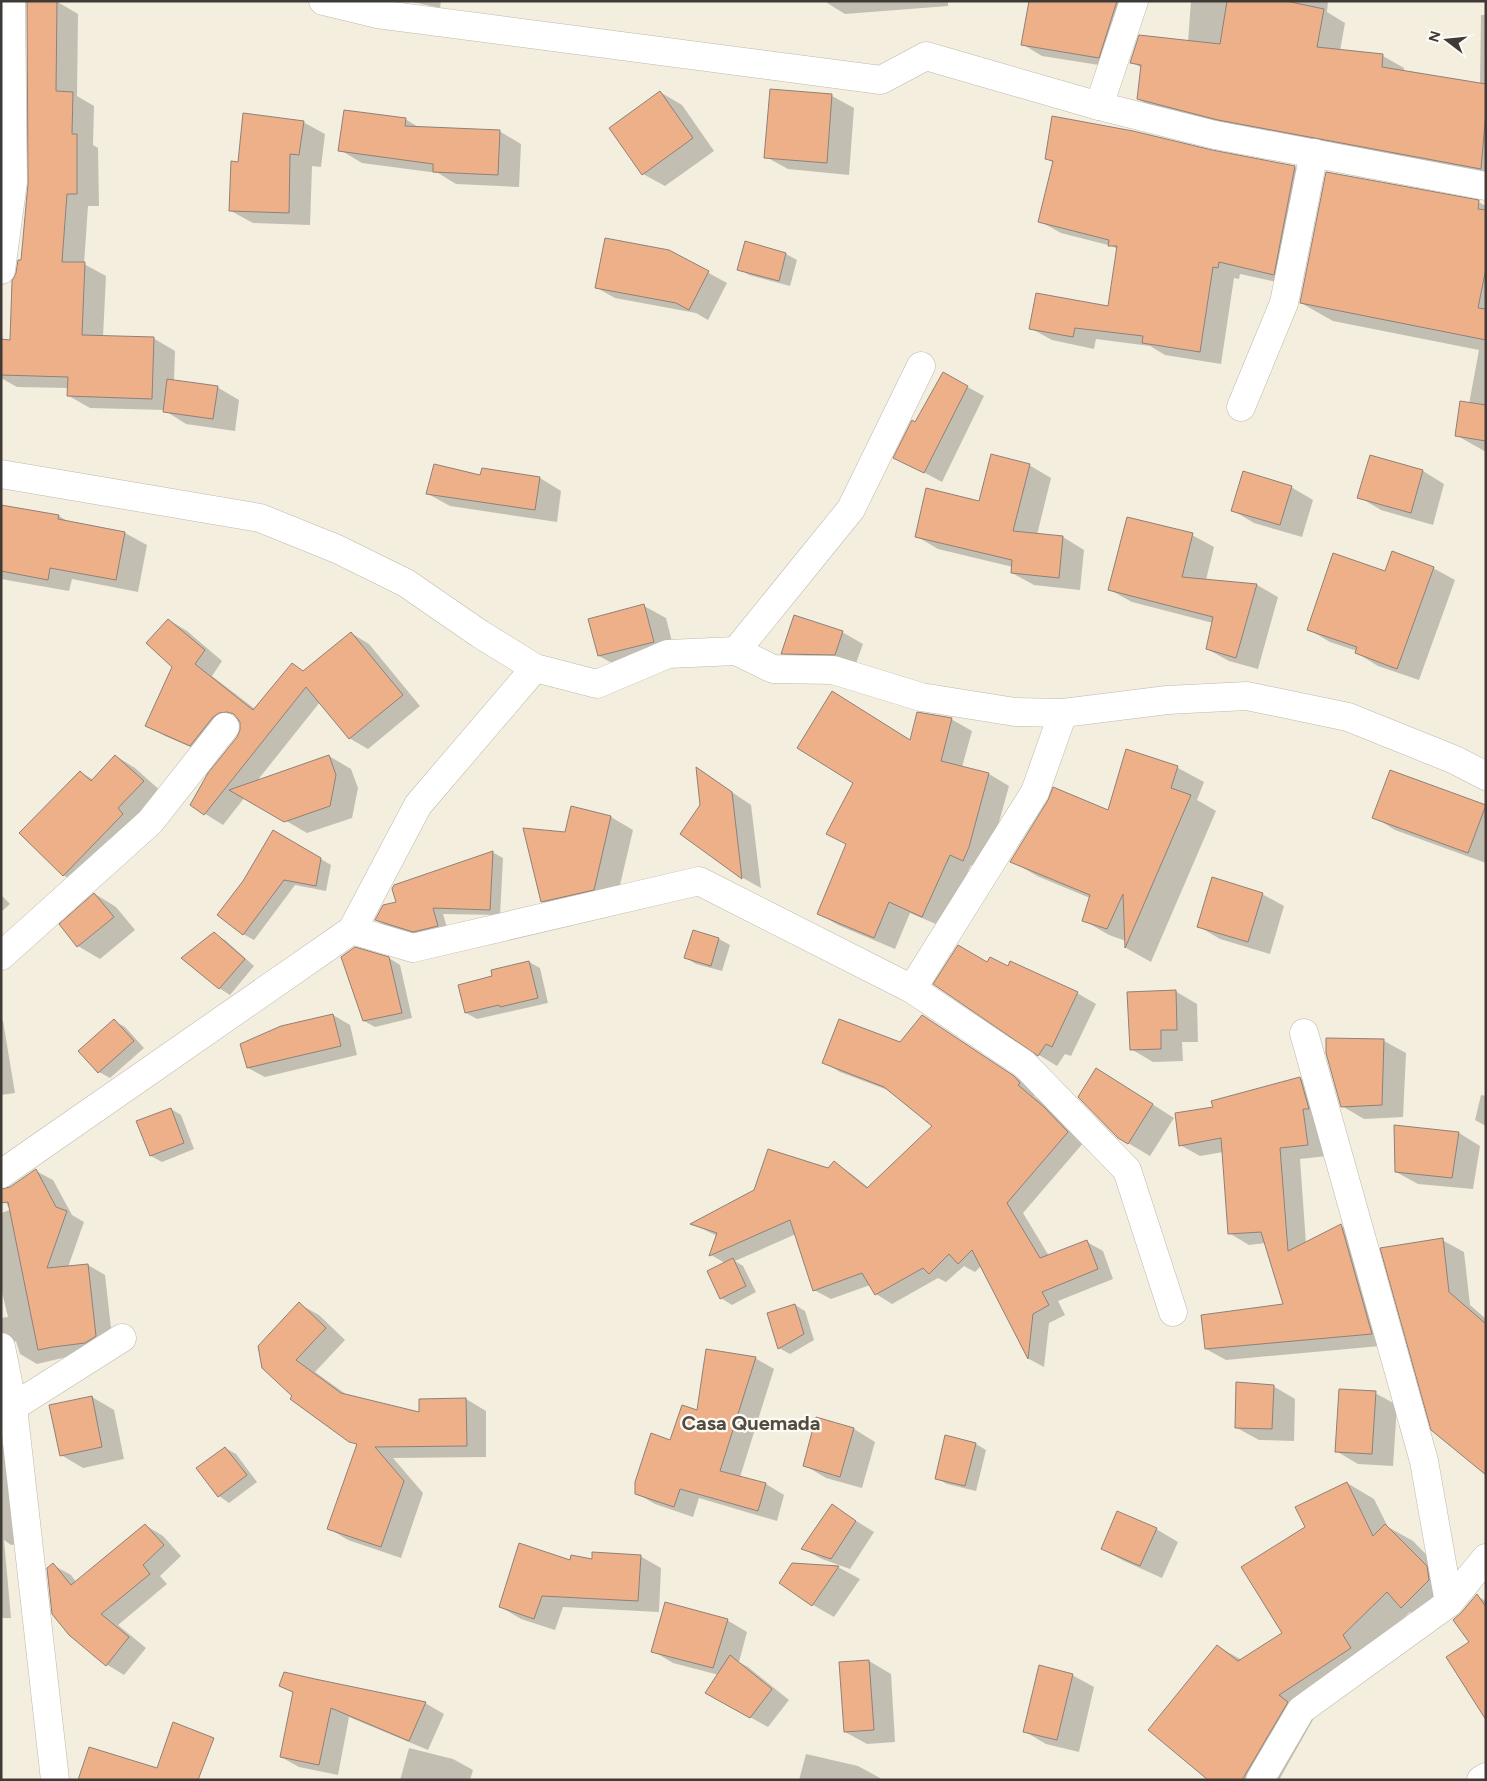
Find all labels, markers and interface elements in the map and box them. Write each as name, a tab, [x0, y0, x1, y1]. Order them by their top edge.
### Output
north arrow	[1422, 15, 1472, 65]
text: N	[1425, 29, 1445, 44]
district label: Casa Quemada	[682, 1411, 820, 1435]

